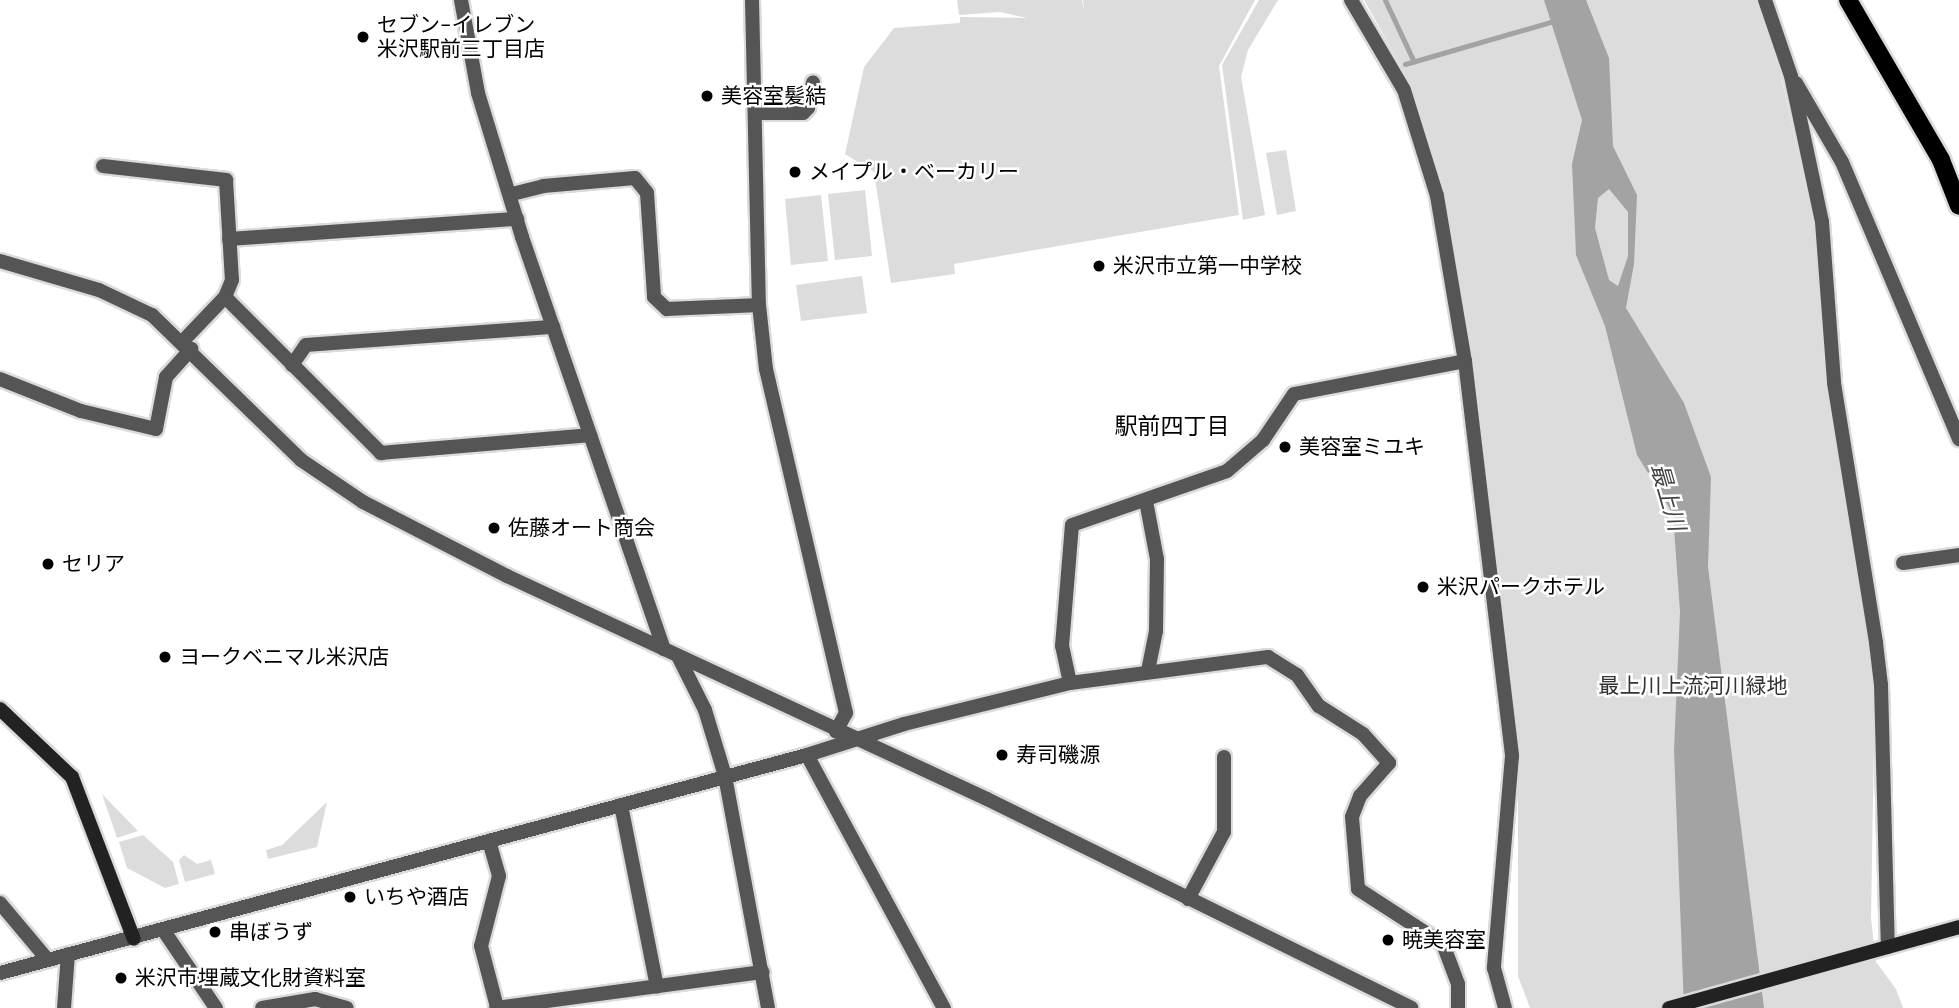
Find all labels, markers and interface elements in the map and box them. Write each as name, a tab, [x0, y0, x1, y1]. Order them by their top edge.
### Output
place label: セブン-イレブン 米沢駅前三丁目店	[377, 12, 545, 62]
marker: セブン-イレブン 米沢駅前三丁目店	[355, 29, 371, 45]
place label: 美容室髪結	[721, 83, 826, 109]
marker: 美容室髪結	[699, 88, 715, 104]
place label: メイプル・ベーカリー	[809, 159, 1019, 185]
marker: メイプル・ベーカリー	[787, 164, 803, 180]
place label: 米沢市立第一中学校	[1113, 253, 1302, 279]
marker: 米沢市立第一中学校	[1091, 258, 1107, 274]
district label: 駅前四丁目	[1115, 412, 1229, 440]
place label: 美容室ミユキ	[1299, 434, 1425, 460]
marker: 美容室ミユキ	[1277, 439, 1293, 455]
water label: 最上川	[1645, 460, 1691, 534]
place label: 佐藤オート商会	[508, 515, 655, 541]
marker: 佐藤オート商会	[486, 520, 502, 536]
place label: セリア	[62, 551, 125, 577]
marker: セリア	[40, 556, 56, 572]
place label: 米沢パークホテル	[1437, 574, 1605, 600]
marker: 米沢パークホテル	[1415, 579, 1431, 595]
place label: ヨークベニマル米沢店	[179, 644, 389, 670]
marker: ヨークベニマル米沢店	[157, 649, 173, 665]
park label: 最上川上流河川緑地	[1599, 673, 1787, 699]
place label: 寿司磯源	[1016, 742, 1100, 768]
marker: 寿司磯源	[994, 747, 1010, 763]
place label: いちや酒店	[364, 884, 469, 910]
marker: いちや酒店	[342, 889, 358, 905]
place label: 串ぼうず	[229, 919, 313, 945]
marker: 串ぼうず	[207, 924, 223, 940]
place label: 暁美容室	[1402, 927, 1486, 953]
marker: 暁美容室	[1380, 932, 1396, 948]
place label: 米沢市埋蔵文化財資料室	[135, 965, 366, 991]
marker: 米沢市埋蔵文化財資料室	[113, 970, 129, 986]

